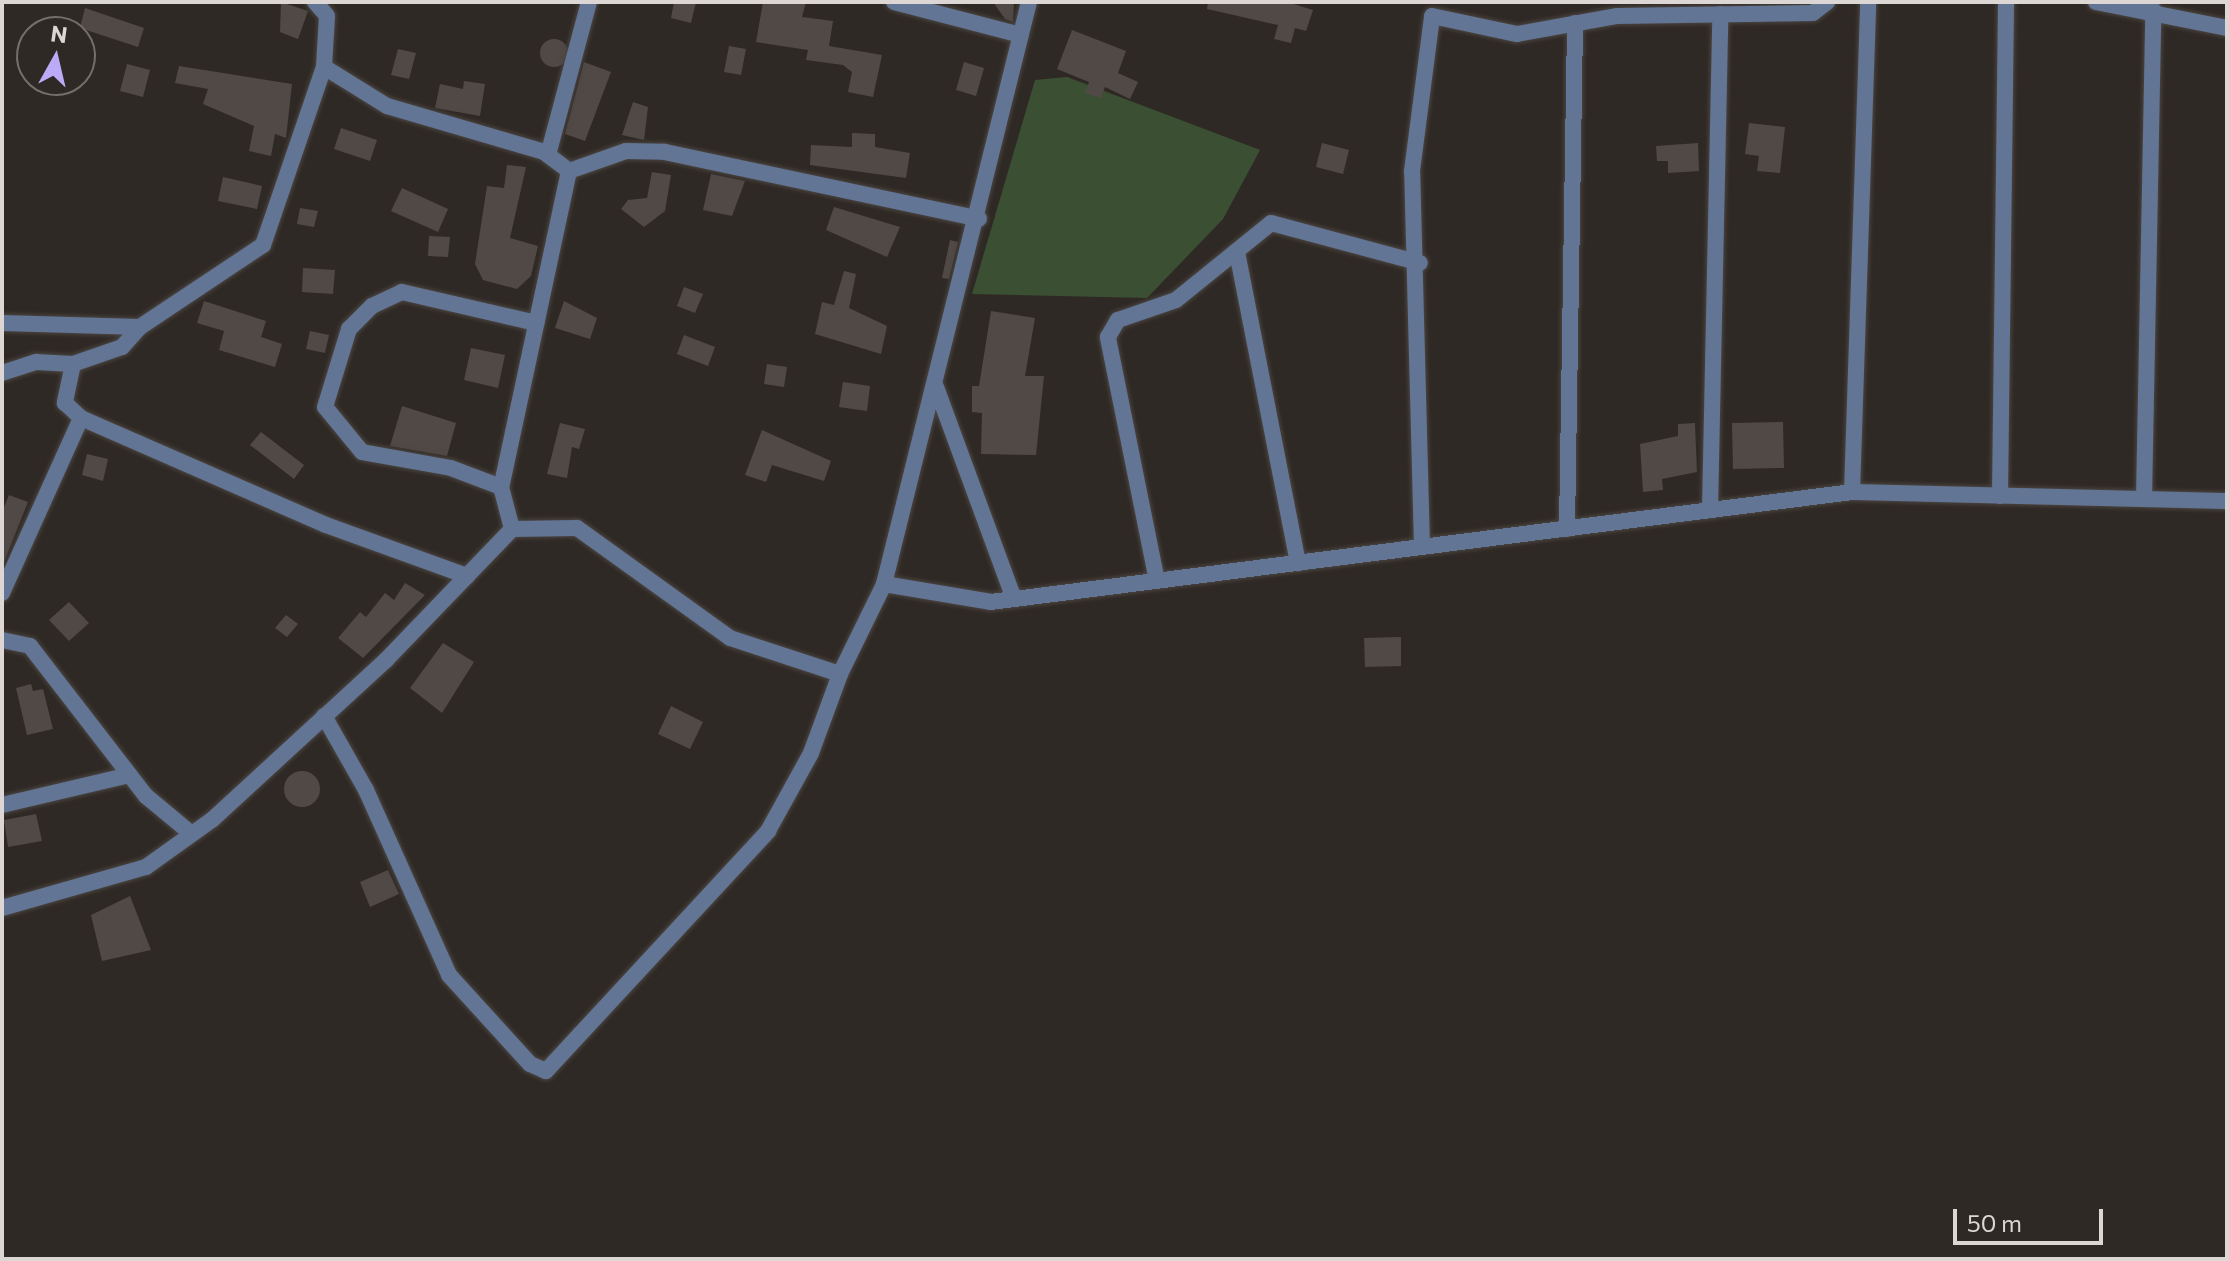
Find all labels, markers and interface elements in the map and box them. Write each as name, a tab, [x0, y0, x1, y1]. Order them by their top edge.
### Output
north arrow	[16, 16, 96, 96]
text: N	[49, 19, 69, 48]
scale bar	[1957, 1193, 2107, 1243]
text: 50 m	[1967, 1208, 2022, 1237]

